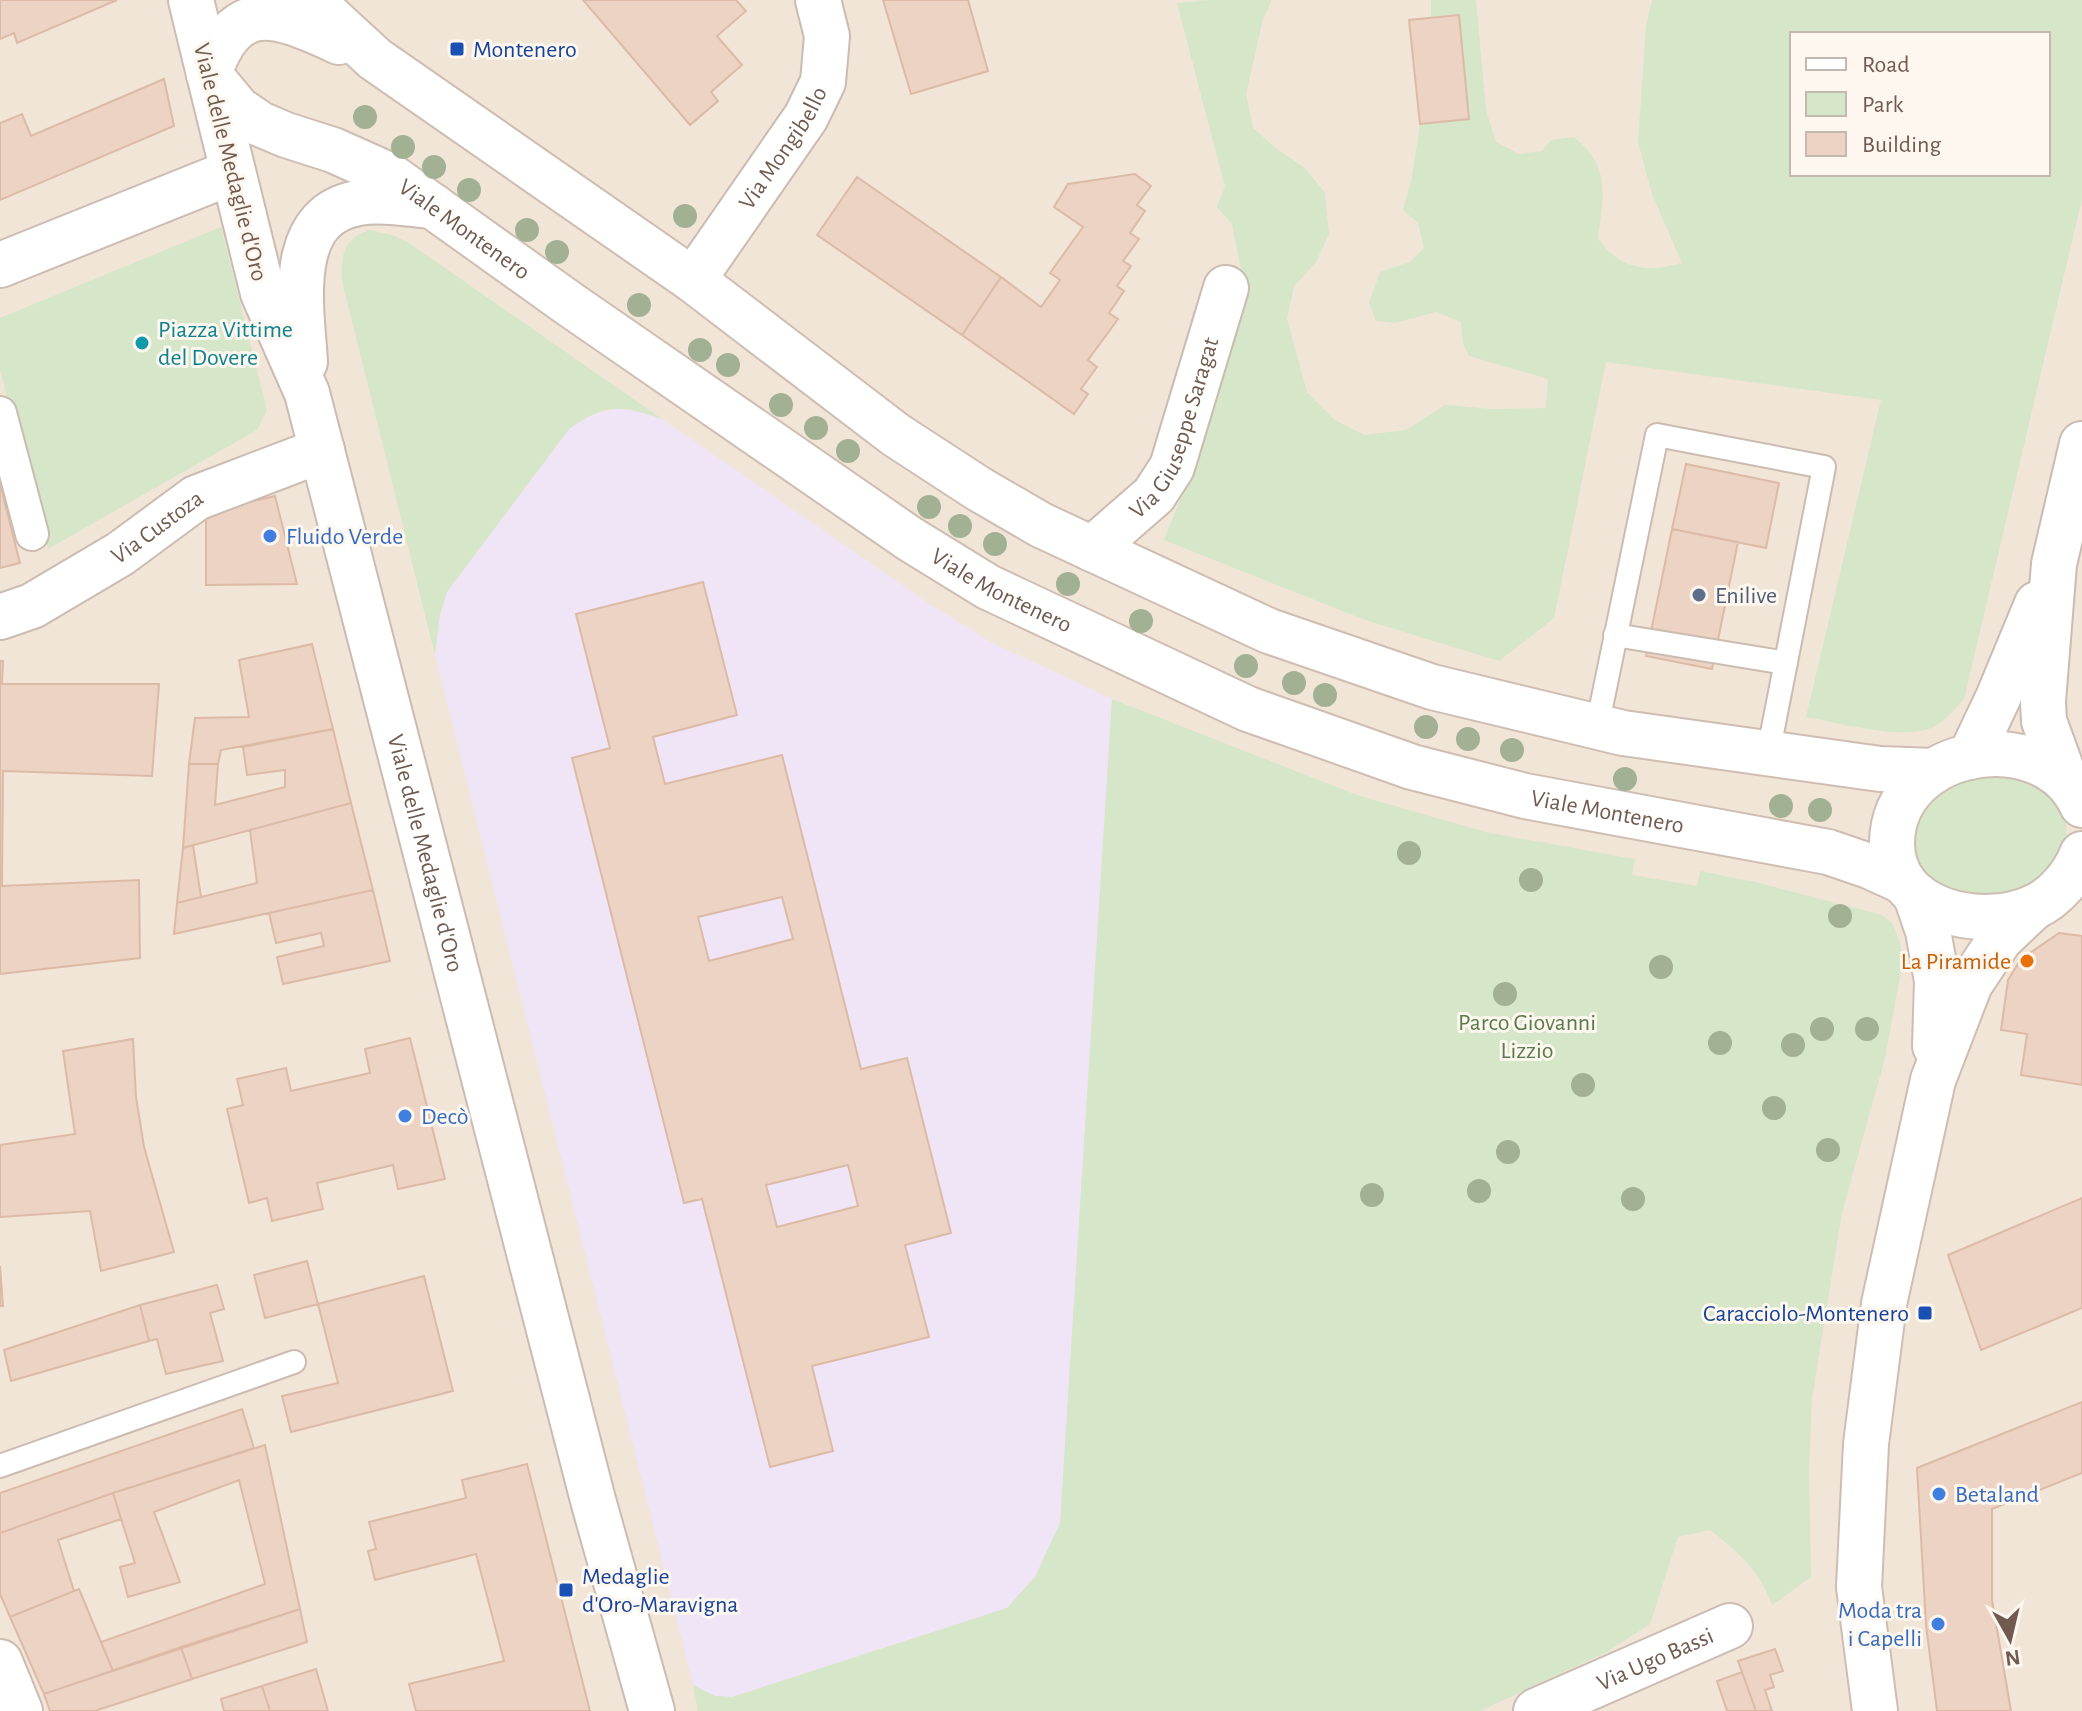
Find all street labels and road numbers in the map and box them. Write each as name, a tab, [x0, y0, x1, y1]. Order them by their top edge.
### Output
street label: Viale delle Medaglie d'Oro	[189, 41, 271, 284]
street label: Via Mongibello	[735, 83, 832, 214]
street label: Viale Montenero	[394, 175, 534, 285]
street label: Via Giuseppe Saragat	[1125, 334, 1224, 524]
street label: Via Custoza	[108, 486, 208, 569]
street label: Viale Montenero	[927, 544, 1075, 638]
street label: Viale delle Medaglie d'Oro	[383, 732, 467, 975]
street label: Viale Montenero	[1529, 786, 1686, 838]
street label: Via Ugo Bassi	[1594, 1624, 1717, 1696]

